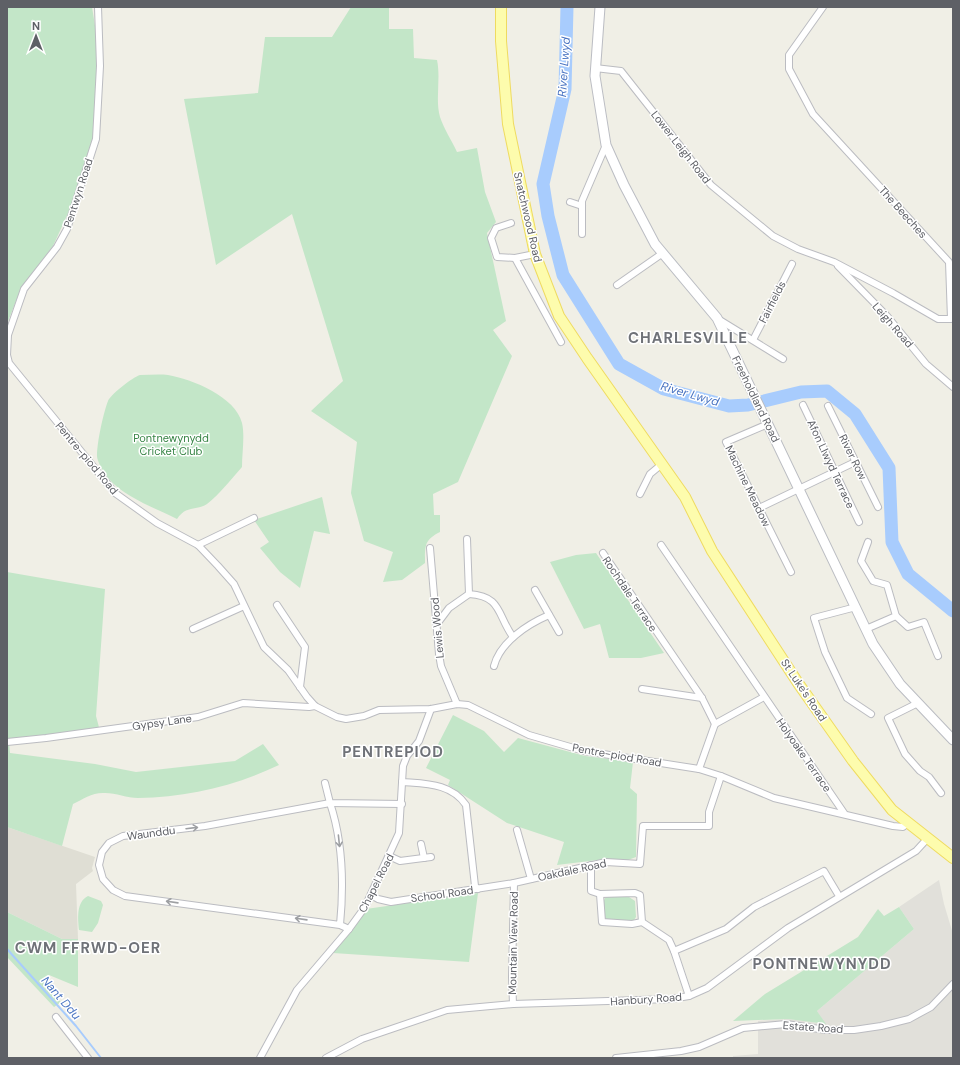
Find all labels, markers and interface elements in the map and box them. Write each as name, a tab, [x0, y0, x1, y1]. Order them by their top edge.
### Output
north arrow	[16, 16, 56, 56]
text: N	[32, 19, 40, 33]
water label: River Lwyd	[554, 36, 574, 98]
street label: Lower Leigh Road	[648, 108, 714, 186]
street label: Pentwyn Road	[60, 156, 96, 230]
street label: Snatchwood Road	[511, 171, 545, 263]
street label: The Beeches	[876, 183, 930, 241]
street label: Fairfields	[755, 279, 789, 325]
street label: Leigh Road	[870, 299, 917, 351]
district label: CHARLESVILLE	[628, 328, 748, 348]
street label: Freeholdland Road	[729, 353, 783, 445]
water label: River Lwyd	[659, 378, 722, 410]
street label: Afon Llwyd Terrace	[804, 417, 858, 511]
street label: Pentre-piod Road	[53, 419, 122, 497]
park label: Pontnewynydd Cricket Club	[133, 431, 209, 458]
street label: River Row	[836, 432, 870, 483]
street label: Machine Meadow	[722, 443, 774, 530]
street label: Rochdale Terrace	[600, 554, 660, 634]
street label: Lewis Wood	[427, 597, 447, 659]
street label: St Luke's Road	[778, 656, 830, 724]
street label: Gypsy Lane	[131, 711, 193, 733]
street label: Holyoake Terrace	[773, 715, 835, 795]
street label: Pentre-piod Road	[571, 740, 663, 770]
district label: PENTREPIOD	[342, 742, 444, 762]
street label: Waunddu	[126, 823, 176, 843]
one-way arrow	[185, 824, 198, 832]
one-way arrow	[335, 834, 343, 847]
street label: Chapel Road	[355, 851, 397, 915]
street label: Oakdale Road	[536, 856, 608, 884]
street label: School Road	[410, 883, 474, 905]
street label: Mountain View Road	[505, 891, 521, 995]
one-way arrow	[166, 898, 179, 906]
one-way arrow	[295, 915, 308, 923]
district label: CWM FFRWD-OER	[15, 938, 161, 958]
district label: PONTNEWYNYDD	[752, 954, 892, 974]
water label: Nant Ddu	[38, 973, 84, 1023]
street label: Hanbury Road	[610, 990, 682, 1008]
street label: Estate Road	[782, 1018, 844, 1036]

